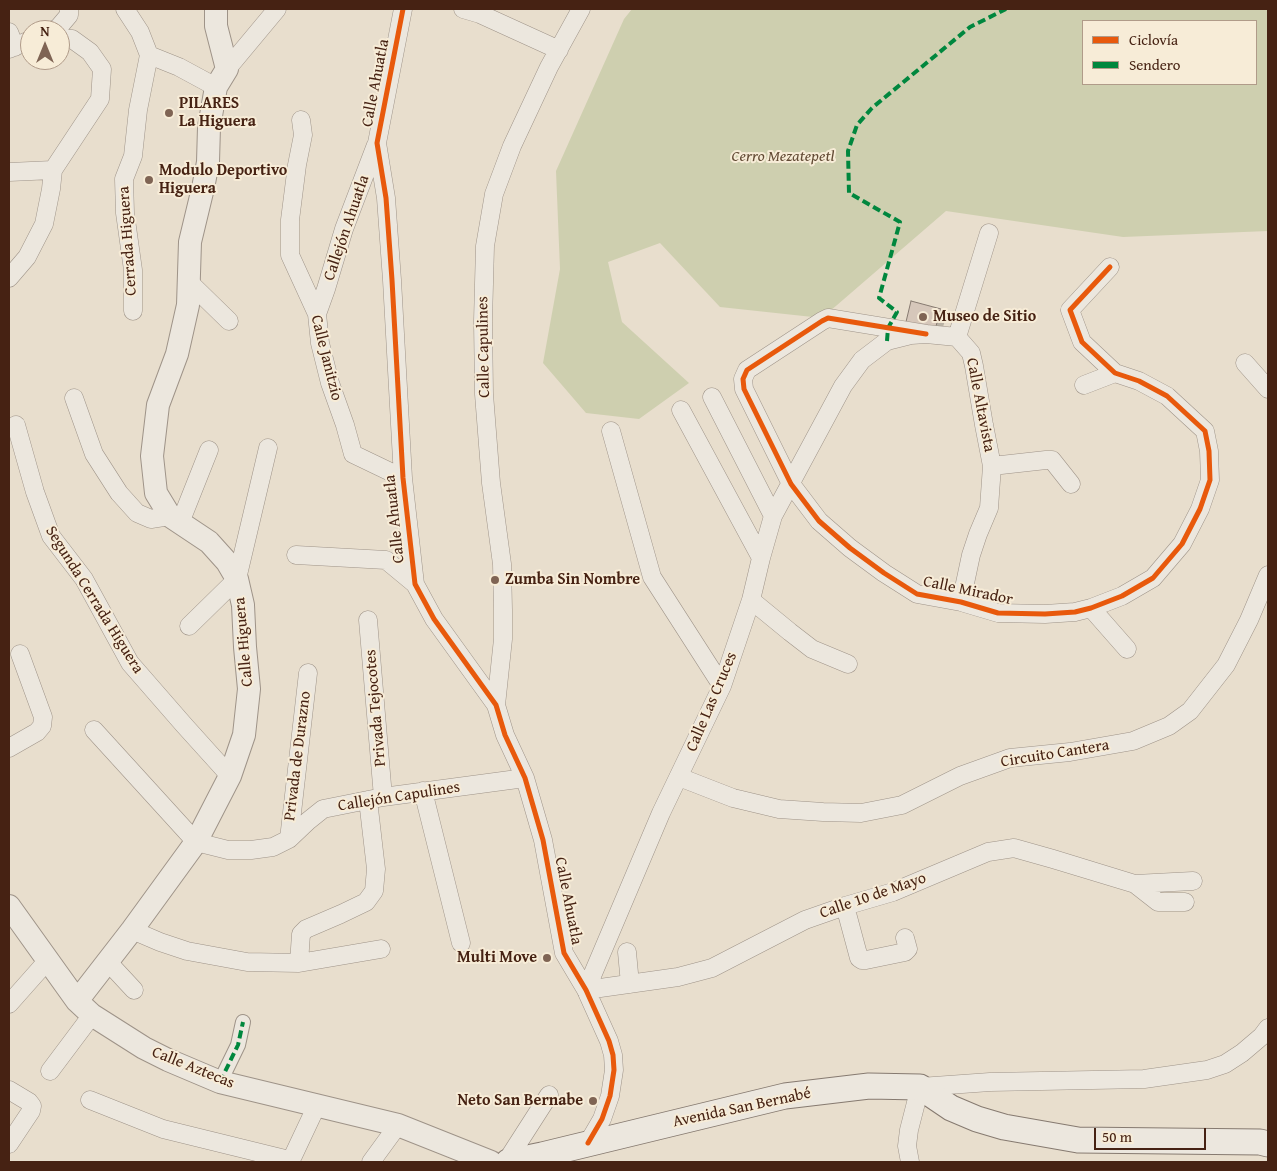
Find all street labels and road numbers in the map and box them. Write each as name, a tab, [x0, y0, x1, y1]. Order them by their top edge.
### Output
street label: Calle Ahuatla	[358, 38, 394, 128]
street label: Callejón Ahuatla	[320, 173, 374, 283]
street label: Cerrada Higuera	[115, 186, 141, 296]
street label: Calle Capulines	[474, 296, 494, 398]
street label: Calle Janitzio	[306, 313, 346, 403]
street label: Calle Altavista	[961, 356, 999, 454]
street label: Calle Ahuatla	[381, 474, 409, 564]
street label: Segunda Cerrada Higuera	[41, 523, 147, 677]
street label: Calle Mirador	[921, 572, 1015, 610]
street label: Calle Higuera	[231, 597, 257, 687]
street label: Privada Tejocotes	[361, 649, 391, 767]
street label: Calle Las Cruces	[682, 649, 742, 755]
street label: Privada de Durazno	[281, 690, 315, 822]
street label: Circuito Cantera	[999, 736, 1111, 772]
street label: Callejón Capulines	[337, 778, 461, 816]
street label: Calle Ahuatla	[550, 856, 586, 946]
street label: Calle 10 de Mayo	[817, 869, 929, 923]
street label: Calle Aztecas	[149, 1043, 237, 1093]
street label: Avenida San Bernabé	[671, 1084, 813, 1132]

